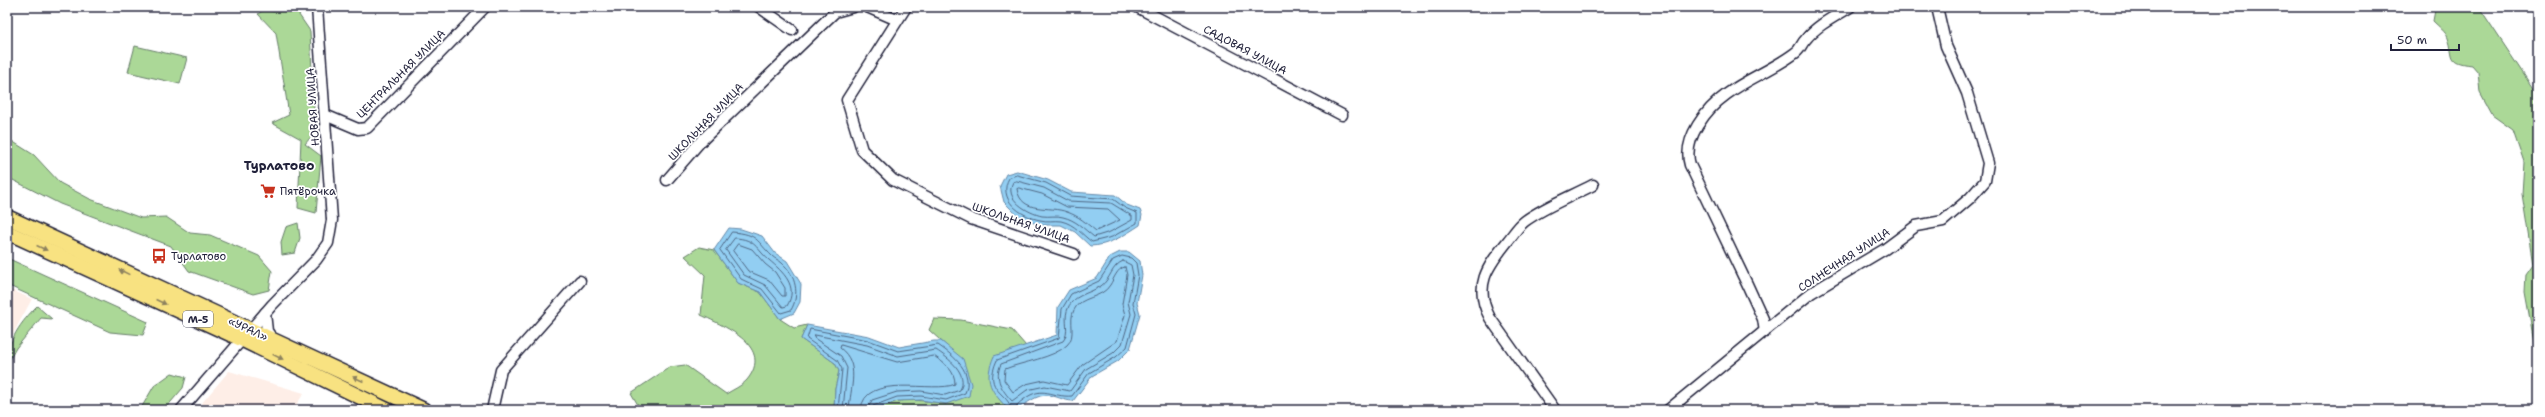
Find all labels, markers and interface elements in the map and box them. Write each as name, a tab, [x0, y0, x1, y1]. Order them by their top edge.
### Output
street label: САДОВАЯ УЛИЦА	[1201, 22, 1289, 78]
street label: ЦЕНТРАЛЬНАЯ УЛИЦА	[353, 26, 449, 122]
scale bar	[2391, 26, 2459, 52]
text: 50 m	[2397, 32, 2427, 48]
street label: НОВАЯ УЛИЦА	[303, 67, 323, 147]
street label: ШКОЛЬНАЯ УЛИЦА	[665, 80, 747, 164]
district label: Турлатово	[244, 157, 314, 174]
supermarket icon: Пятёрочка	[259, 182, 277, 200]
place label: Пятёрочка	[280, 184, 336, 199]
street label: ШКОЛЬНАЯ УЛИЦА	[970, 199, 1072, 247]
street label: СОЛНЕЧНАЯ УЛИЦА	[1795, 225, 1893, 295]
one-way arrow	[37, 245, 48, 251]
bus stop icon: Турлатово	[150, 247, 168, 265]
place label: Турлатово	[171, 249, 227, 264]
one-way arrow	[118, 269, 130, 275]
one-way arrow	[155, 299, 166, 305]
road number: М-5	[183, 311, 213, 327]
street label: «УРАЛ»	[226, 313, 270, 345]
one-way arrow	[273, 354, 284, 360]
one-way arrow	[352, 376, 364, 382]

